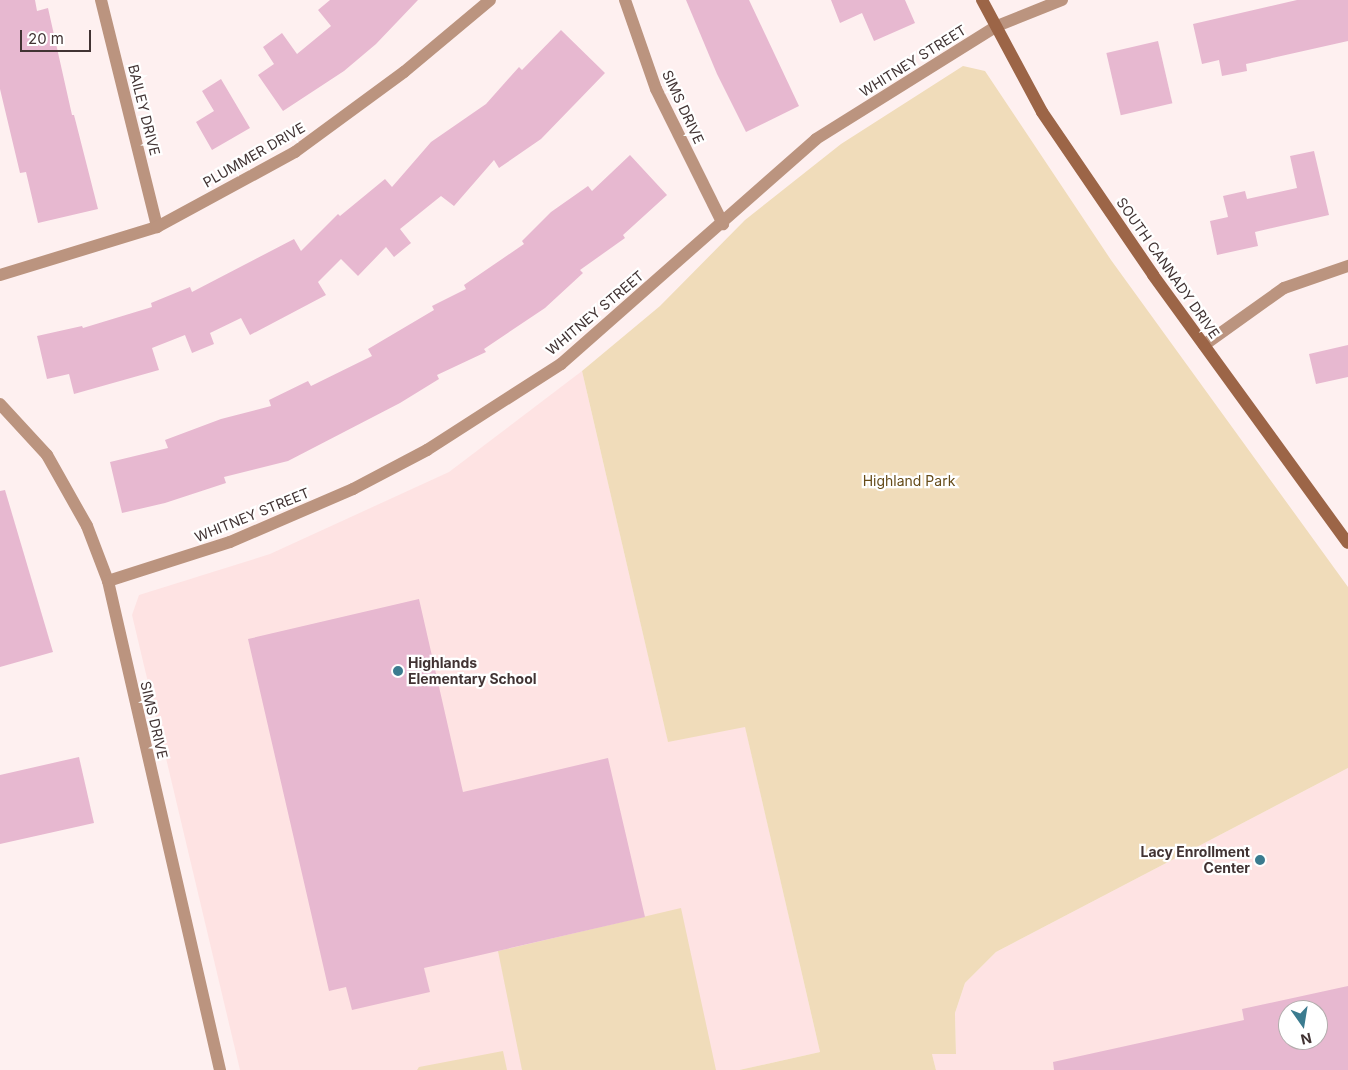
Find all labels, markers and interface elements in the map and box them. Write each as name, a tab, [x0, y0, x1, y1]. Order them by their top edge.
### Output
scale bar	[22, 20, 94, 52]
street label: WHITNEY STREET	[857, 21, 969, 101]
text: 20 m	[28, 29, 64, 48]
street label: BAILEY DRIVE	[125, 63, 163, 157]
street label: SIMS DRIVE	[659, 68, 707, 146]
street label: PLUMMER DRIVE	[200, 119, 308, 191]
street label: SOUTH CANNADY DRIVE	[1113, 194, 1223, 342]
street label: WHITNEY STREET	[543, 267, 647, 359]
park label: Highland Park	[863, 473, 955, 489]
street label: WHITNEY STREET	[192, 484, 312, 546]
place label: Highlands Elementary School	[408, 655, 537, 688]
marker: Highlands Elementary School	[392, 665, 404, 677]
street label: SIMS DRIVE	[137, 679, 171, 761]
place label: Lacy Enrollment Center	[1141, 844, 1250, 876]
marker: Lacy Enrollment Center	[1254, 854, 1266, 866]
north arrow	[1278, 1000, 1328, 1050]
text: N	[1299, 1030, 1313, 1049]

